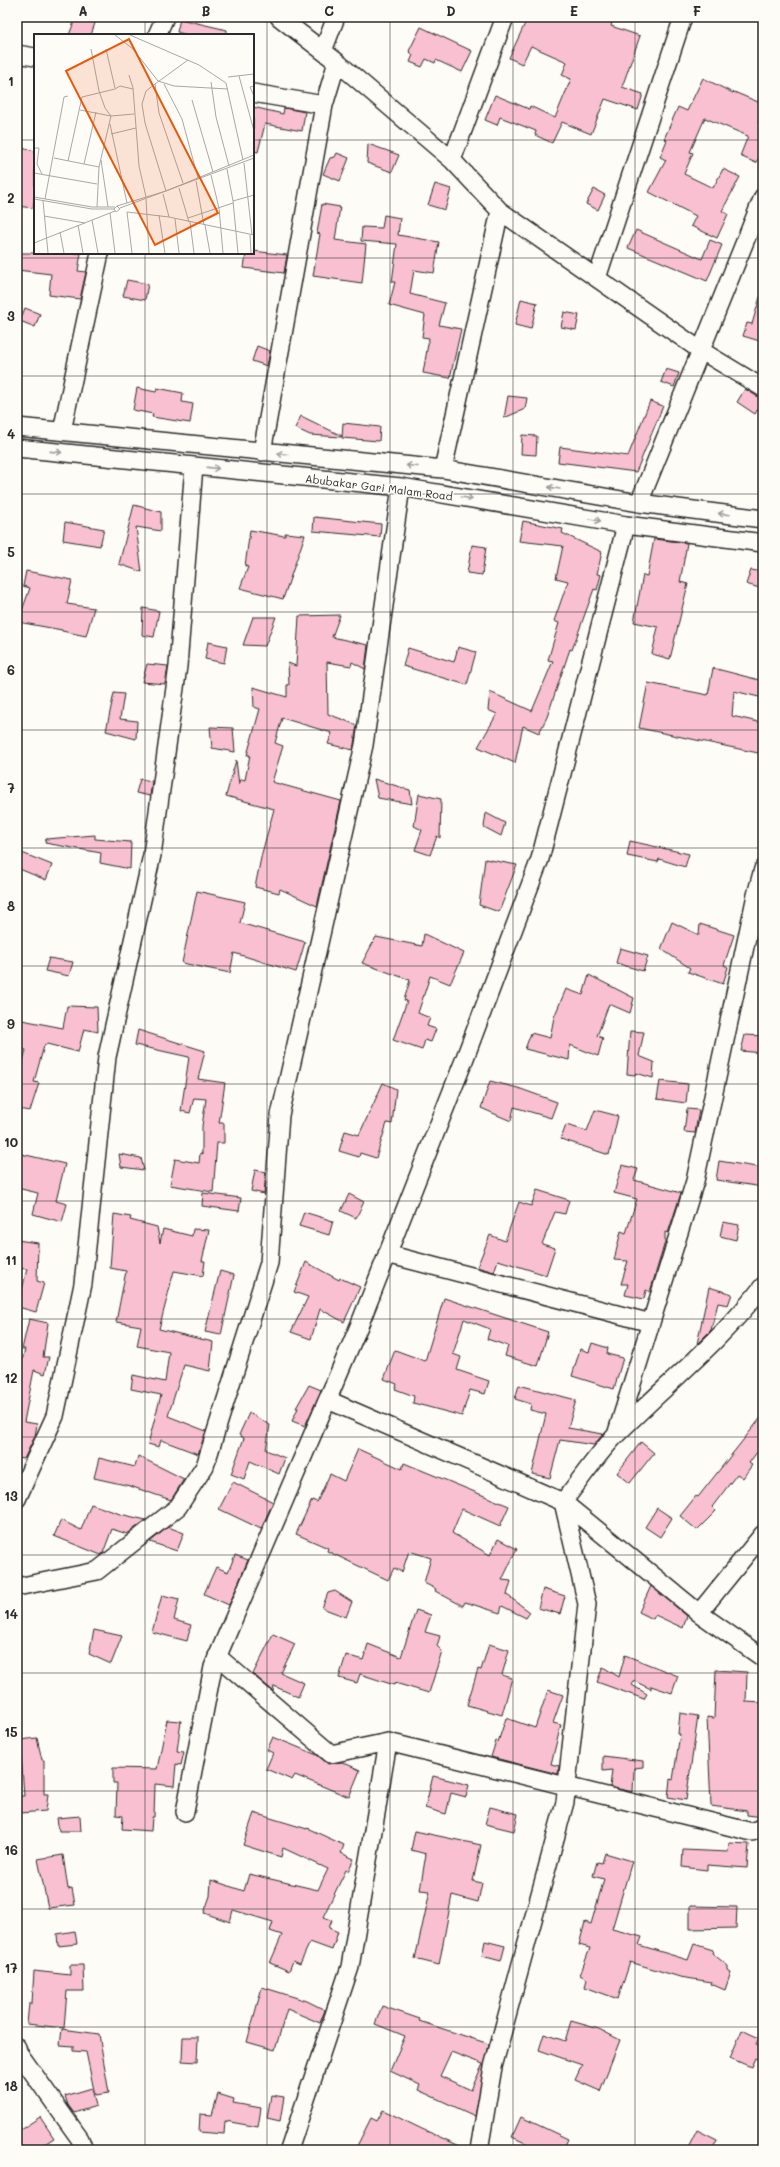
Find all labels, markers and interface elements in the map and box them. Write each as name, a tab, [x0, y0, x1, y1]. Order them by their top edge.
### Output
text: A	[78, 2, 88, 19]
text: B	[202, 2, 211, 19]
text: C	[324, 2, 334, 19]
text: D	[446, 2, 456, 19]
text: E	[570, 2, 578, 19]
text: F	[693, 2, 701, 19]
inset map	[34, 34, 254, 254]
text: 1	[8, 72, 14, 89]
text: 2	[7, 189, 15, 206]
text: 3	[7, 307, 15, 324]
text: 4	[7, 425, 15, 442]
one-way arrow	[49, 448, 62, 456]
one-way arrow	[277, 450, 290, 457]
one-way arrow	[406, 462, 419, 470]
one-way arrow	[206, 464, 219, 472]
street label: Abubakar Gari Malam Road	[304, 471, 454, 503]
one-way arrow	[548, 484, 561, 492]
one-way arrow	[460, 494, 473, 502]
one-way arrow	[718, 510, 731, 518]
one-way arrow	[588, 516, 601, 524]
text: 5	[7, 543, 15, 560]
text: 6	[7, 661, 15, 678]
text: 7	[7, 779, 15, 796]
text: 8	[7, 897, 15, 914]
text: 9	[7, 1015, 15, 1032]
text: 10	[4, 1133, 18, 1150]
text: 11	[5, 1251, 17, 1268]
text: 12	[4, 1369, 18, 1386]
text: 13	[4, 1487, 18, 1504]
text: 14	[4, 1605, 18, 1622]
text: 15	[4, 1723, 18, 1740]
text: 16	[4, 1841, 18, 1858]
text: 17	[4, 1959, 18, 1976]
text: 18	[4, 2077, 18, 2094]

